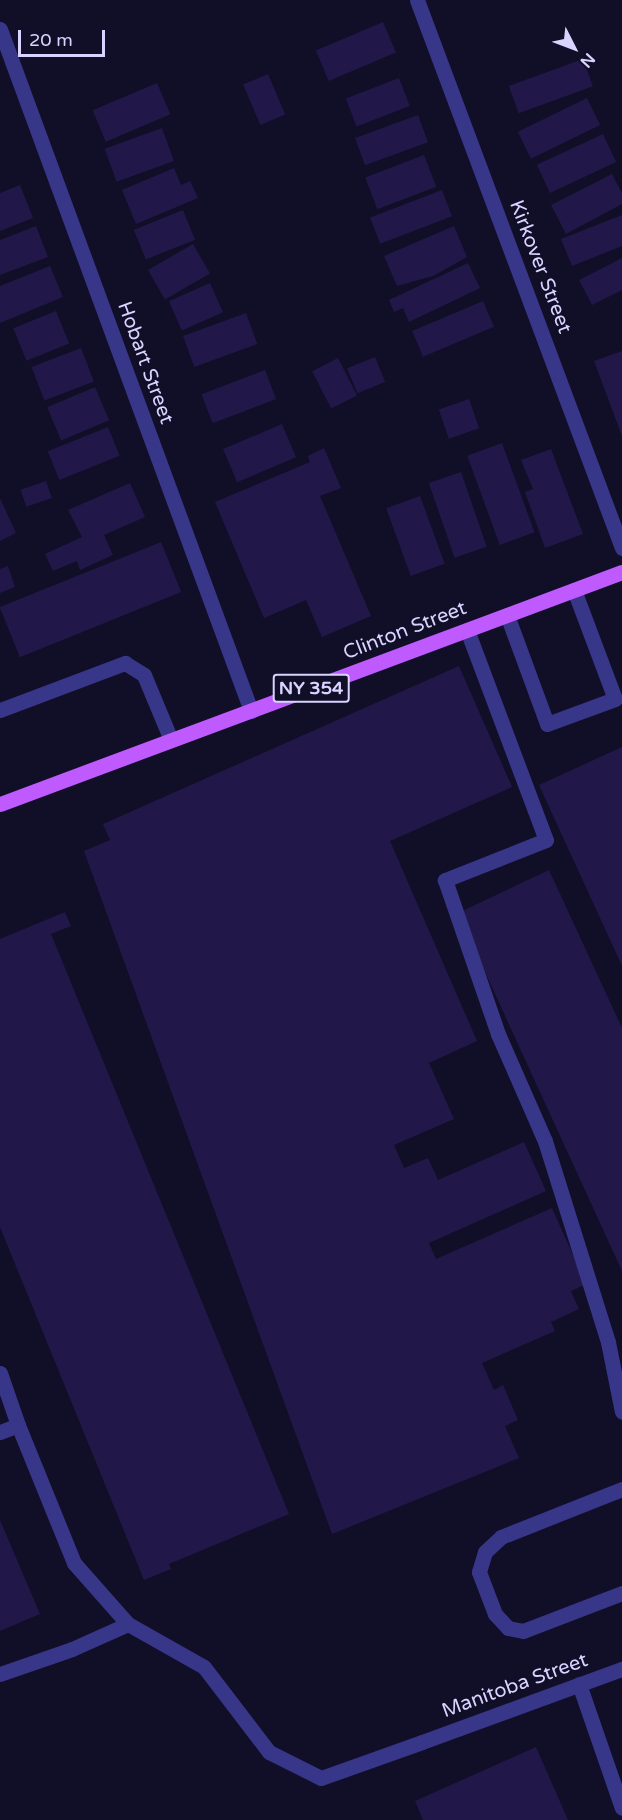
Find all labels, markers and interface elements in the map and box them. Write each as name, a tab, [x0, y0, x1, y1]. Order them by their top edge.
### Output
scale bar	[21, 18, 108, 56]
north arrow	[544, 18, 604, 78]
text: 20 m	[29, 29, 73, 51]
text: N	[576, 49, 599, 72]
street label: Kirkover Street	[504, 197, 576, 337]
street label: Hobart Street	[112, 299, 178, 427]
street label: Clinton Street	[340, 597, 470, 665]
road number: NY 354	[272, 673, 350, 703]
street label: Manitoba Street	[439, 1648, 591, 1724]

